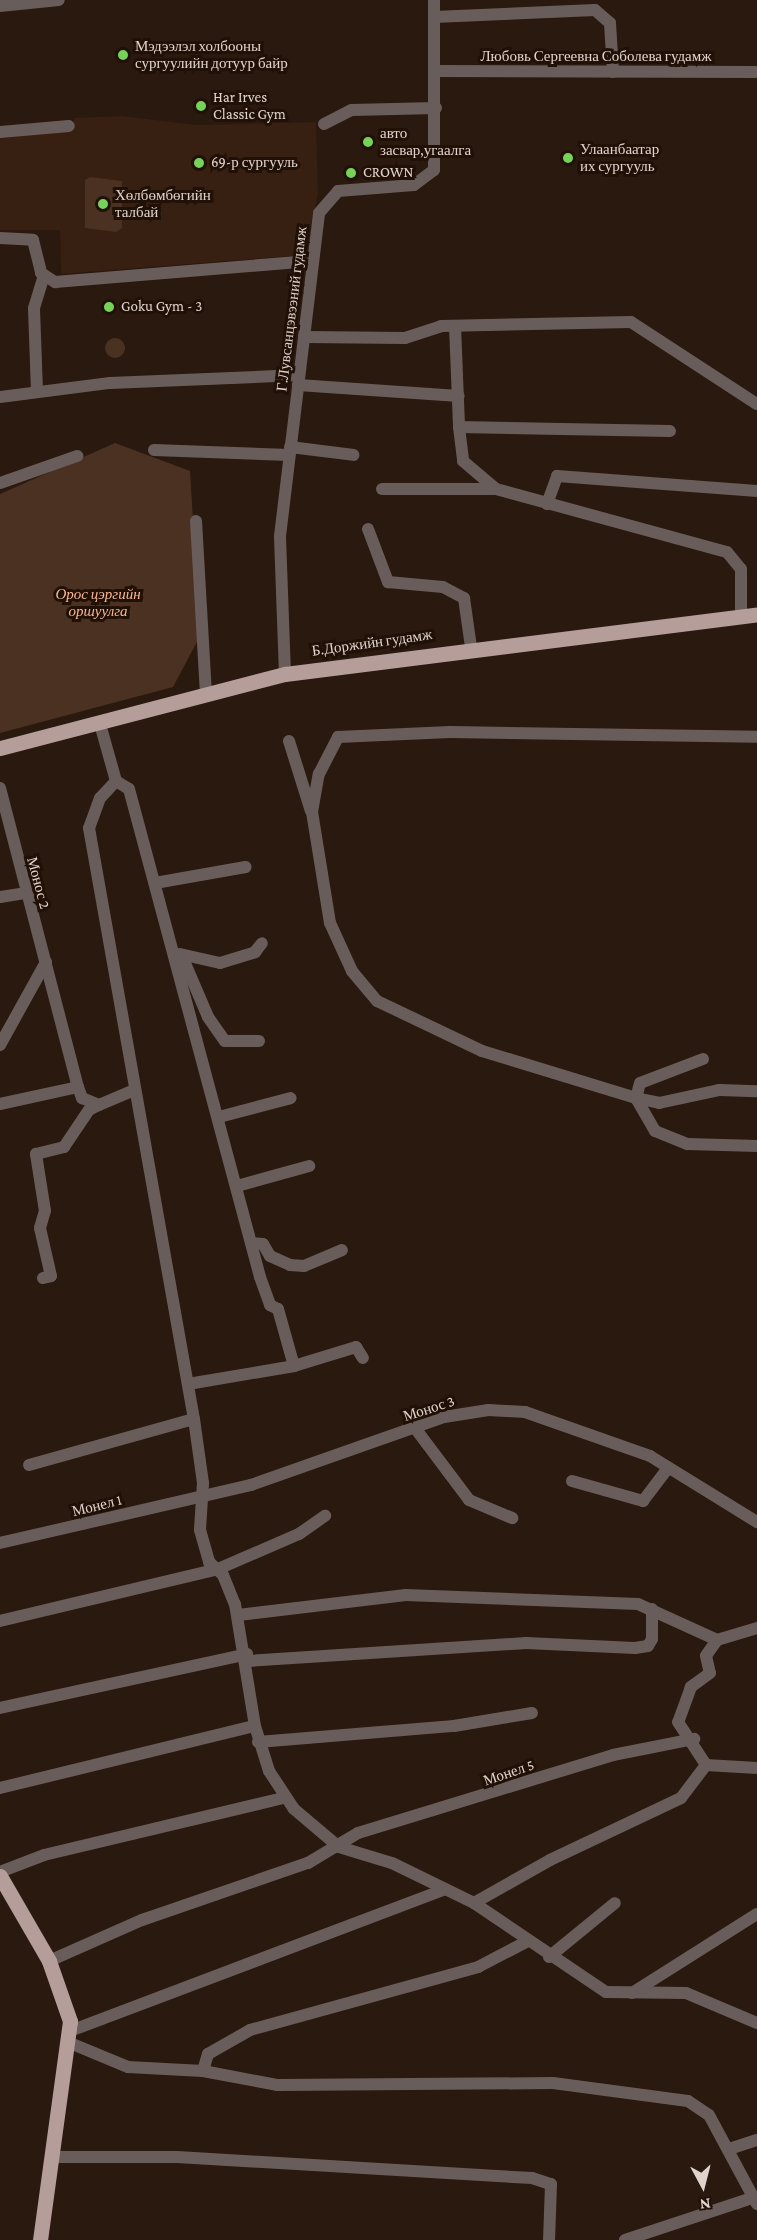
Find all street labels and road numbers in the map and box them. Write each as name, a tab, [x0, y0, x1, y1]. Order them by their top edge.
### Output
street label: Любовь Сергеевна Соболева гудамж	[462, 48, 730, 66]
street label: Г.Лувсанцэвээний гудамж	[272, 214, 312, 404]
street label: Б.Доржийн гудамж	[302, 624, 442, 662]
street label: Монос 2	[22, 853, 54, 913]
street label: Монос 3	[399, 1392, 459, 1426]
street label: Монел 1	[68, 1491, 126, 1521]
street label: Монел 5	[479, 1755, 539, 1791]

